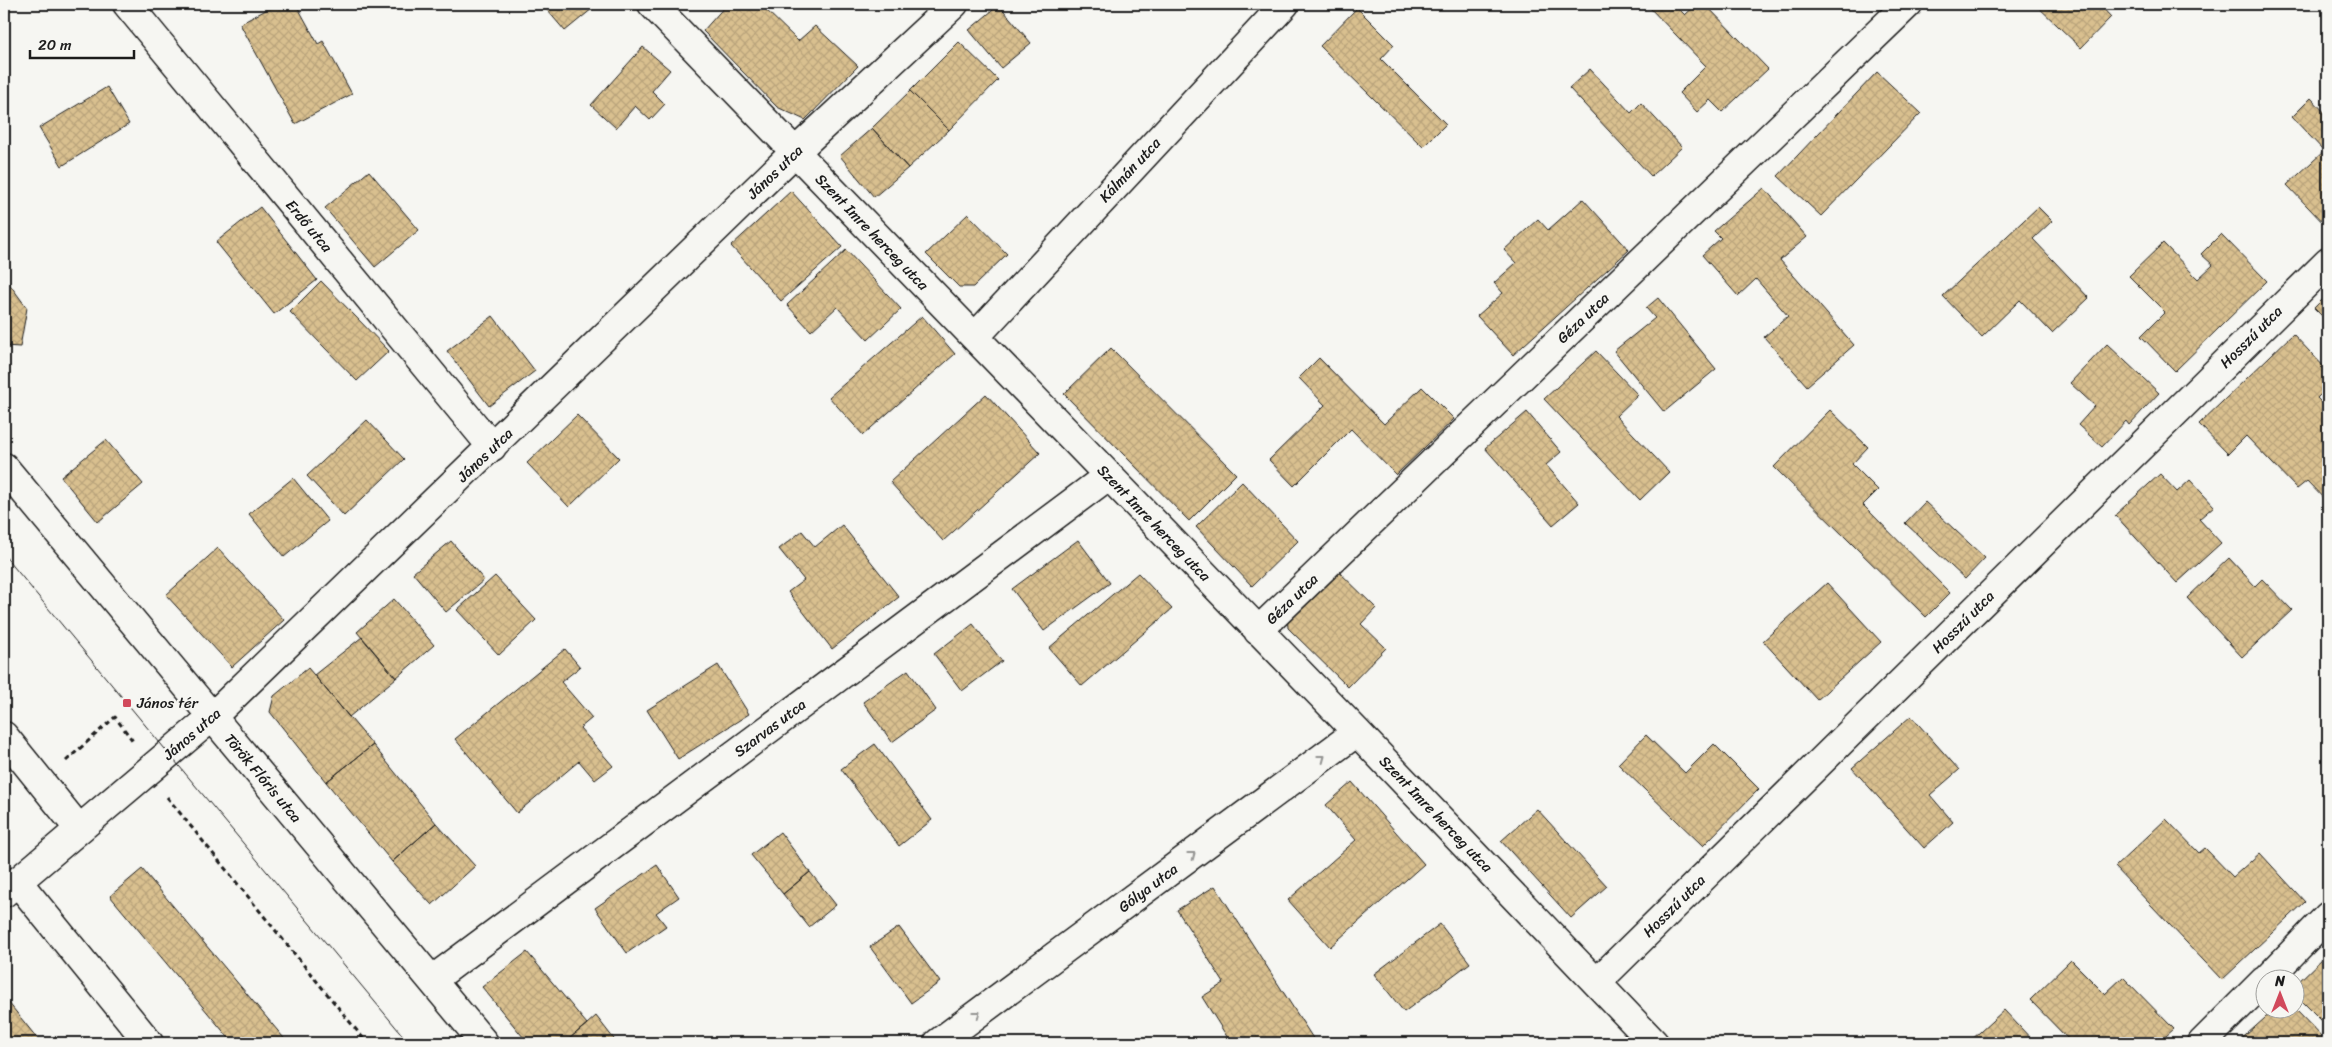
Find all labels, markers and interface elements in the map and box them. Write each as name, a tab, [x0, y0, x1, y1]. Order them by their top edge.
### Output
scale bar	[30, 28, 134, 60]
text: 20 m	[38, 32, 72, 58]
street label: Kálmán utca	[1093, 131, 1168, 209]
street label: János utca	[740, 138, 810, 206]
street label: Szent Imre herceg utca	[809, 167, 936, 297]
street label: Erdő utca	[279, 194, 340, 259]
street label: Géza utca	[1551, 286, 1616, 350]
street label: Hosszú utca	[2213, 299, 2289, 375]
street label: János utca	[450, 421, 520, 489]
street label: Szent Imre herceg utca	[1091, 458, 1218, 588]
street label: Géza utca	[1260, 567, 1325, 631]
street label: Hosszú utca	[1925, 584, 2001, 660]
place label: János tér	[136, 690, 199, 716]
street label: Szarvas utca	[728, 692, 812, 764]
marker: János tér	[121, 697, 133, 709]
street label: János utca	[156, 701, 227, 767]
street label: Török Flóris utca	[218, 727, 309, 829]
street label: Szent Imre herceg utca	[1373, 749, 1500, 879]
one-way arrow	[1316, 755, 1326, 764]
one-way arrow	[1186, 852, 1196, 861]
street label: Gólya utca	[1112, 856, 1184, 919]
street label: Hosszú utca	[1636, 868, 1712, 944]
text: N	[2274, 969, 2285, 994]
north arrow	[2254, 970, 2304, 1020]
one-way arrow	[971, 1011, 981, 1020]

